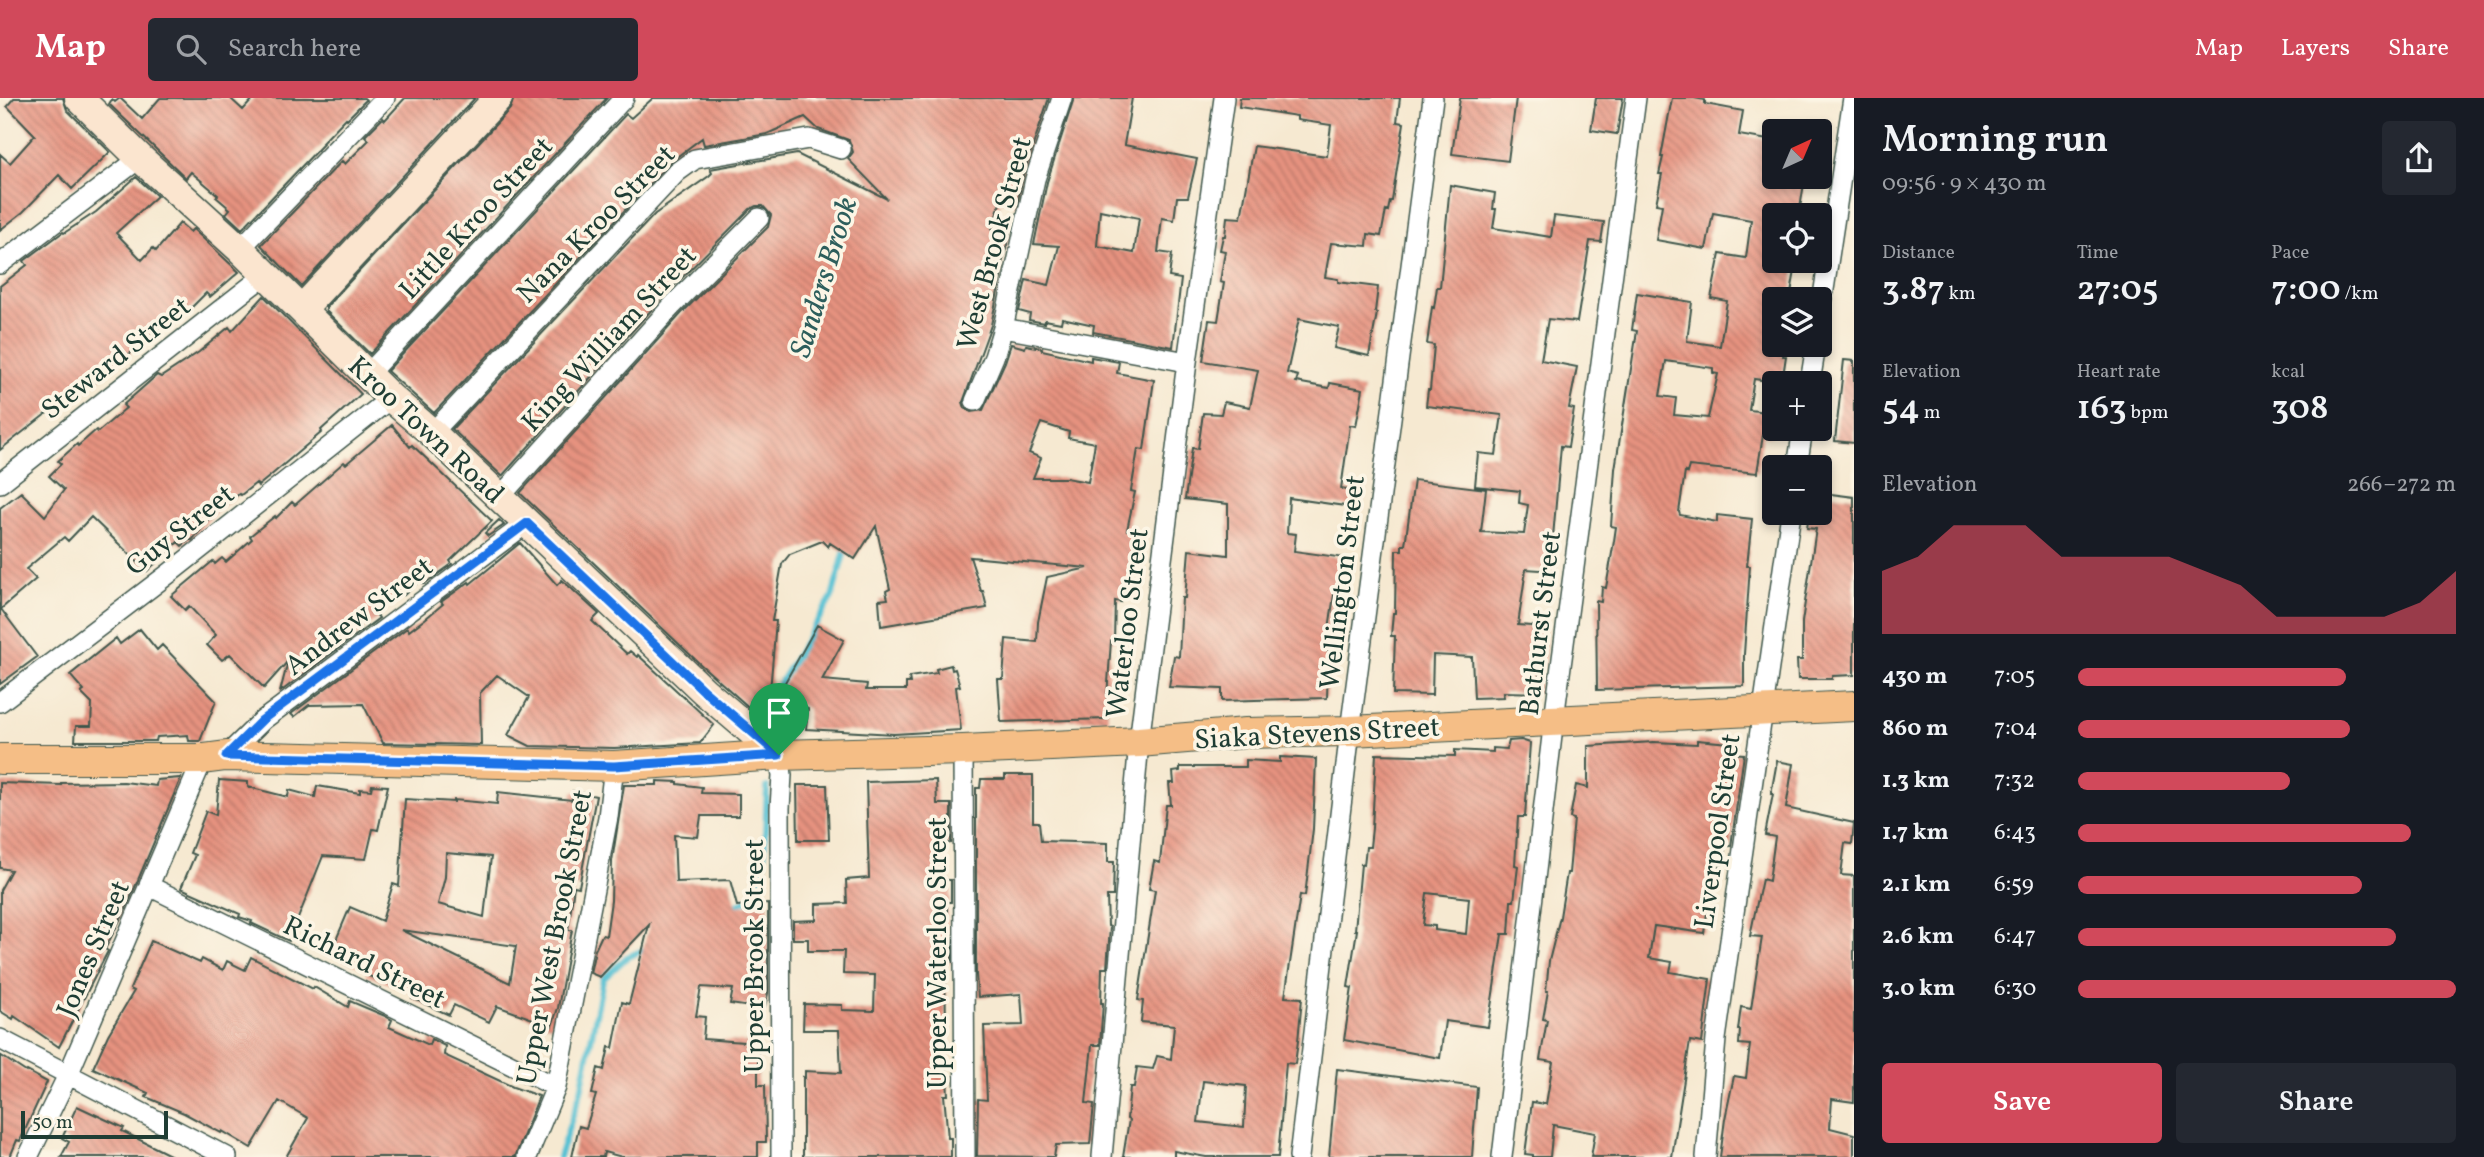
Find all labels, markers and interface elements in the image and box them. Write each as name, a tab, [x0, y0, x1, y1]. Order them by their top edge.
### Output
search box	[148, 18, 638, 81]
text: Map	[35, 26, 106, 72]
icon: search	[172, 30, 210, 68]
text: Search here	[228, 31, 361, 67]
text: Map	[2195, 32, 2243, 66]
text: Layers	[2281, 32, 2350, 66]
text: Share	[2388, 32, 2449, 66]
text: Morning run	[1882, 115, 2108, 168]
north arrow	[1762, 119, 1832, 189]
map controls	[1762, 119, 1832, 525]
button: share	[2382, 121, 2456, 195]
street label: Little Kroo Street	[391, 129, 563, 309]
street label: West Brook Street	[948, 133, 1043, 355]
street label: Nana Kroo Street	[509, 137, 685, 313]
text: 09:56 · 9 × 430 m	[1882, 168, 2047, 200]
water label: Sanders Brook	[781, 192, 869, 363]
button: locate	[1762, 203, 1832, 273]
street label: King William Street	[513, 238, 707, 441]
text: Distance	[1882, 240, 1955, 266]
text: Time	[2077, 240, 2118, 266]
text: Pace	[2271, 240, 2309, 266]
text: 3.87	[1882, 266, 1945, 314]
text: 27:05	[2077, 266, 2159, 314]
text: 7:00	[2271, 266, 2341, 314]
text: km	[1945, 281, 1976, 307]
text: /km	[2341, 281, 2379, 307]
button: layers	[1762, 287, 1832, 357]
street label: Steward Street	[34, 288, 200, 430]
street label: Kroo Town Road	[338, 348, 512, 514]
text: Elevation	[1882, 359, 1961, 385]
text: Heart rate	[2077, 359, 2161, 385]
text: kcal	[2271, 359, 2305, 385]
button: +	[1762, 371, 1832, 441]
text: 54	[1882, 385, 1920, 433]
text: 163	[2077, 385, 2127, 433]
text: 308	[2271, 385, 2329, 433]
text: m	[1920, 400, 1941, 426]
text: bpm	[2127, 400, 2169, 426]
button: −	[1762, 455, 1832, 525]
text: Elevation	[1882, 469, 1978, 501]
text: 266–272 m	[2347, 469, 2456, 501]
street label: Wellington Street	[1311, 473, 1376, 692]
street label: Guy Street	[118, 476, 243, 586]
street label: Waterloo Street	[1097, 526, 1159, 721]
street label: Bathurst Street	[1511, 529, 1572, 718]
street label: Andrew Street	[277, 548, 442, 686]
text: 430 m	[1882, 661, 1948, 693]
text: 7:05	[1994, 661, 2035, 693]
pin	[749, 683, 809, 755]
icon: arrive	[760, 694, 798, 732]
street label: Siaka Stevens Street	[1193, 709, 1441, 760]
text: 860 m	[1882, 713, 1948, 745]
text: 7:04	[1994, 713, 2038, 745]
street label: Liverpool Street	[1685, 731, 1751, 931]
text: 1.3 km	[1882, 765, 1950, 797]
text: 7:32	[1994, 765, 2035, 797]
street label: Upper West Brook Street	[508, 786, 603, 1089]
street label: Upper Waterloo Street	[919, 817, 958, 1089]
text: 1.7 km	[1882, 817, 1949, 849]
text: 6:43	[1994, 817, 2036, 849]
street label: Upper Brook Street	[736, 839, 775, 1073]
text: 2.1 km	[1882, 869, 1951, 901]
text: 6:59	[1994, 869, 2034, 901]
street label: Jones Street	[48, 875, 141, 1023]
street label: Richard Street	[276, 907, 452, 1019]
text: 2.6 km	[1882, 921, 1954, 953]
text: 6:47	[1994, 921, 2036, 953]
text: 3.0 km	[1882, 973, 1955, 1005]
text: 6:30	[1994, 973, 2036, 1005]
button: Save	[1882, 1063, 2162, 1143]
button: Share	[2176, 1063, 2456, 1143]
scale bar	[21, 1108, 168, 1140]
text: 50 m	[32, 1110, 73, 1136]

